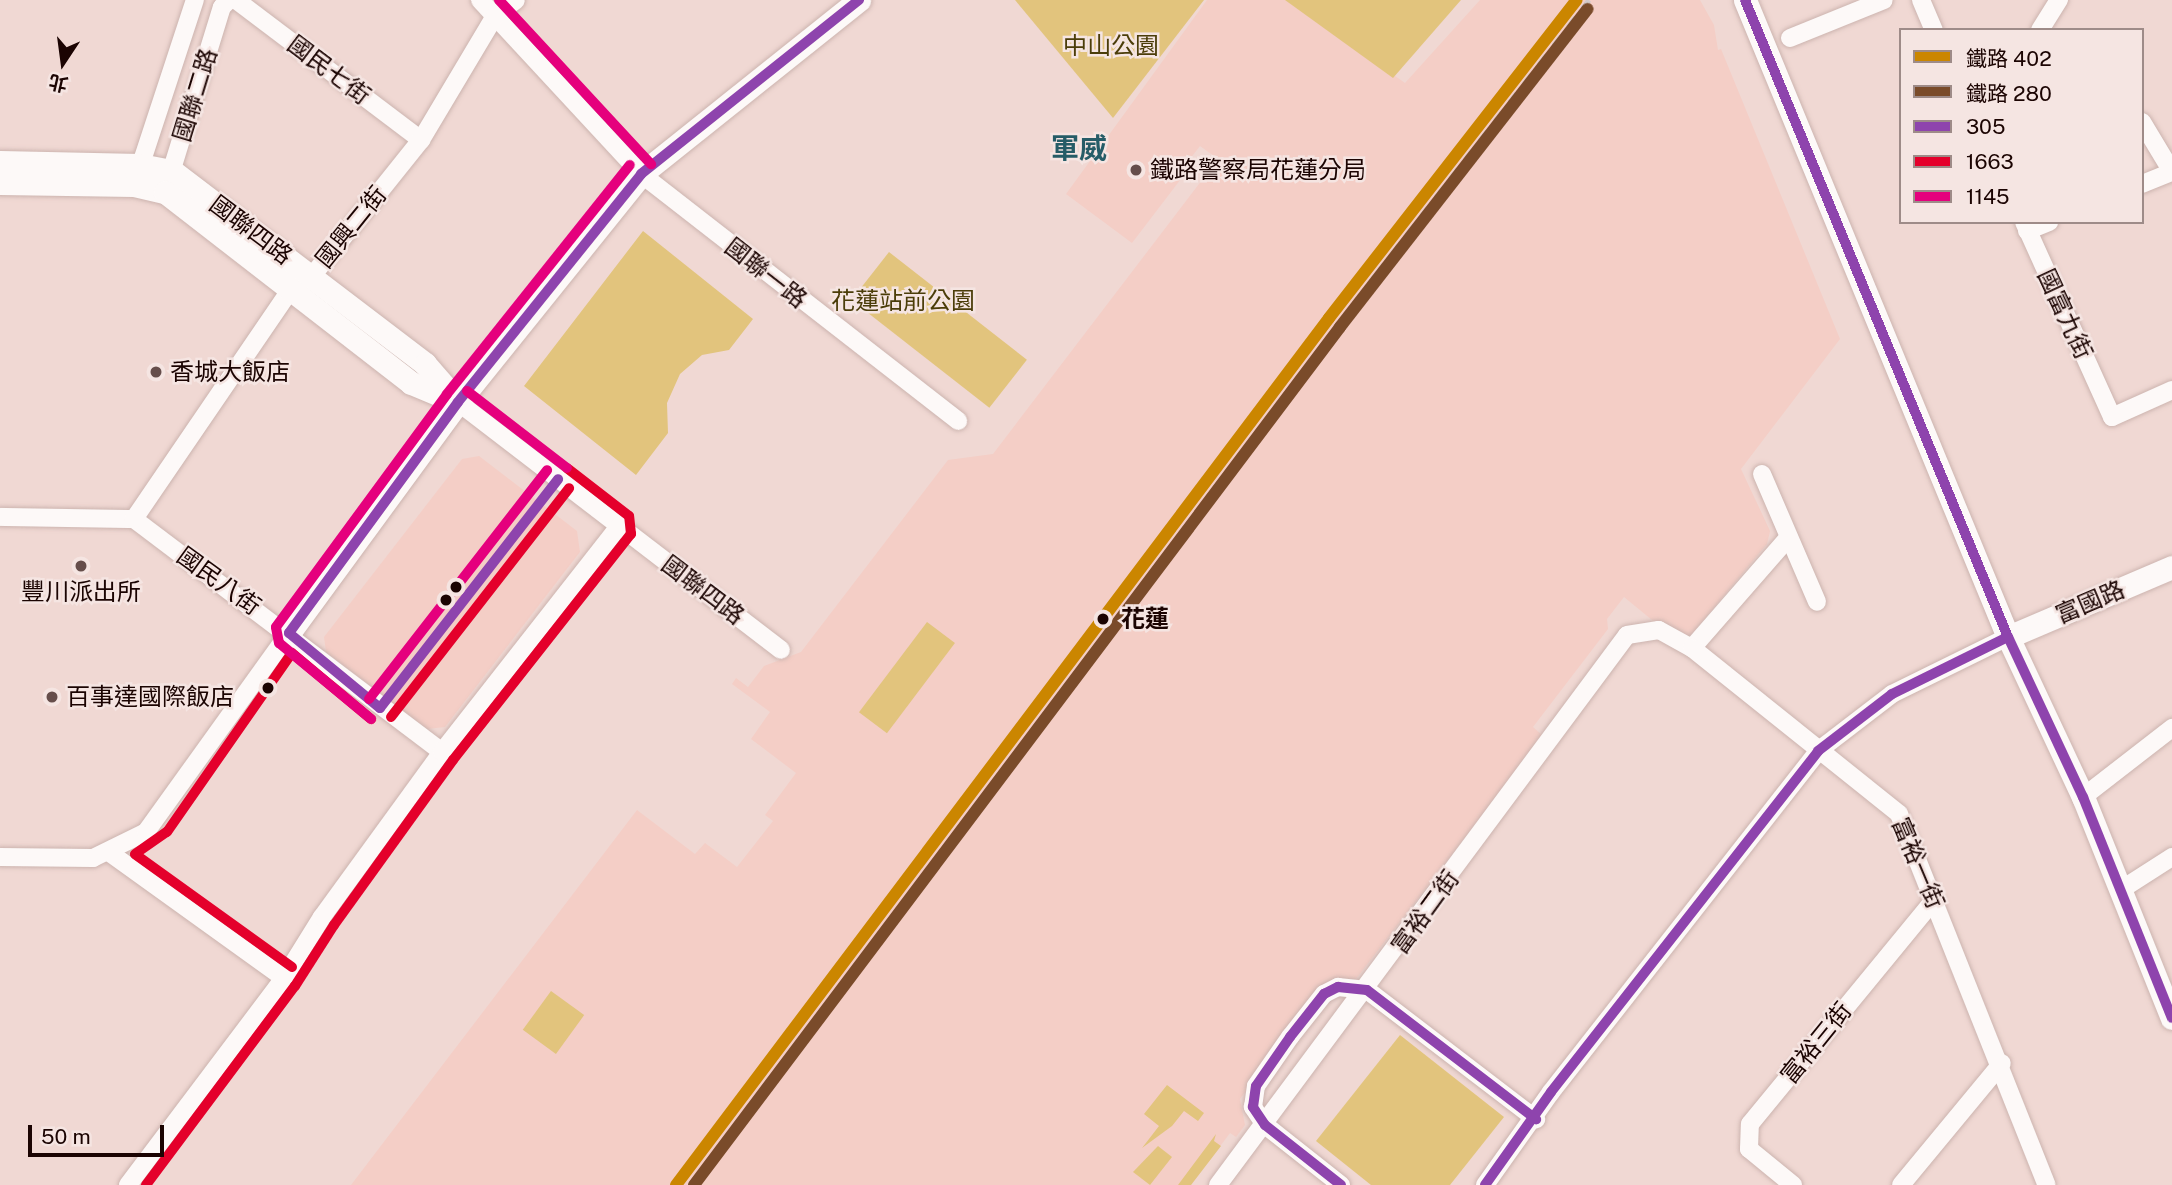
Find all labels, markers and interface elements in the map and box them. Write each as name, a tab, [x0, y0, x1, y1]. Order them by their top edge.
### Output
north arrow	[28, 28, 98, 98]
legend	[1899, 28, 2144, 224]
street label: 國民七街	[282, 30, 376, 110]
park label: 中山公園	[1063, 32, 1159, 60]
street label: 國聯二路	[167, 45, 223, 145]
text: 鐵路 402	[1966, 46, 2052, 71]
text: 北	[47, 71, 70, 96]
text: 鐵路 280	[1966, 81, 2052, 106]
text: 305	[1966, 114, 2005, 139]
district label: 軍威	[1051, 131, 1107, 165]
text: 1663	[1966, 149, 2014, 174]
place label: 鐵路警察局花蓮分局	[1150, 156, 1366, 184]
marker: 鐵路警察局花蓮分局	[1128, 162, 1144, 178]
street label: 國興二街	[310, 181, 392, 273]
text: 1145	[1966, 184, 2010, 209]
street label: 國聯四路	[204, 190, 298, 270]
street label: 國聯一路	[719, 232, 813, 314]
street label: 國富九街	[2032, 264, 2098, 364]
park label: 花蓮站前公園	[831, 287, 975, 315]
place label: 香城大飯店	[170, 358, 290, 386]
marker: 香城大飯店	[148, 364, 164, 380]
street label: 國民八街	[172, 541, 266, 621]
street label: 國聯四路	[656, 550, 750, 630]
marker: 豐川派出所	[73, 558, 89, 574]
street label: 富國路	[2051, 575, 2129, 629]
place label: 豐川派出所	[21, 578, 141, 606]
unlabelled marker	[449, 580, 463, 594]
unlabelled marker	[439, 593, 453, 607]
place label: 花蓮	[1121, 605, 1169, 633]
marker: 花蓮	[1091, 607, 1115, 631]
unlabelled marker	[261, 681, 275, 695]
place label: 百事達國際飯店	[66, 683, 234, 711]
marker: 百事達國際飯店	[44, 689, 60, 705]
street label: 富裕一街	[1886, 813, 1950, 913]
street label: 富裕二街	[1385, 865, 1465, 959]
street label: 富裕三街	[1775, 997, 1857, 1089]
scale bar	[32, 1112, 168, 1156]
text: 50 m	[41, 1124, 91, 1149]

